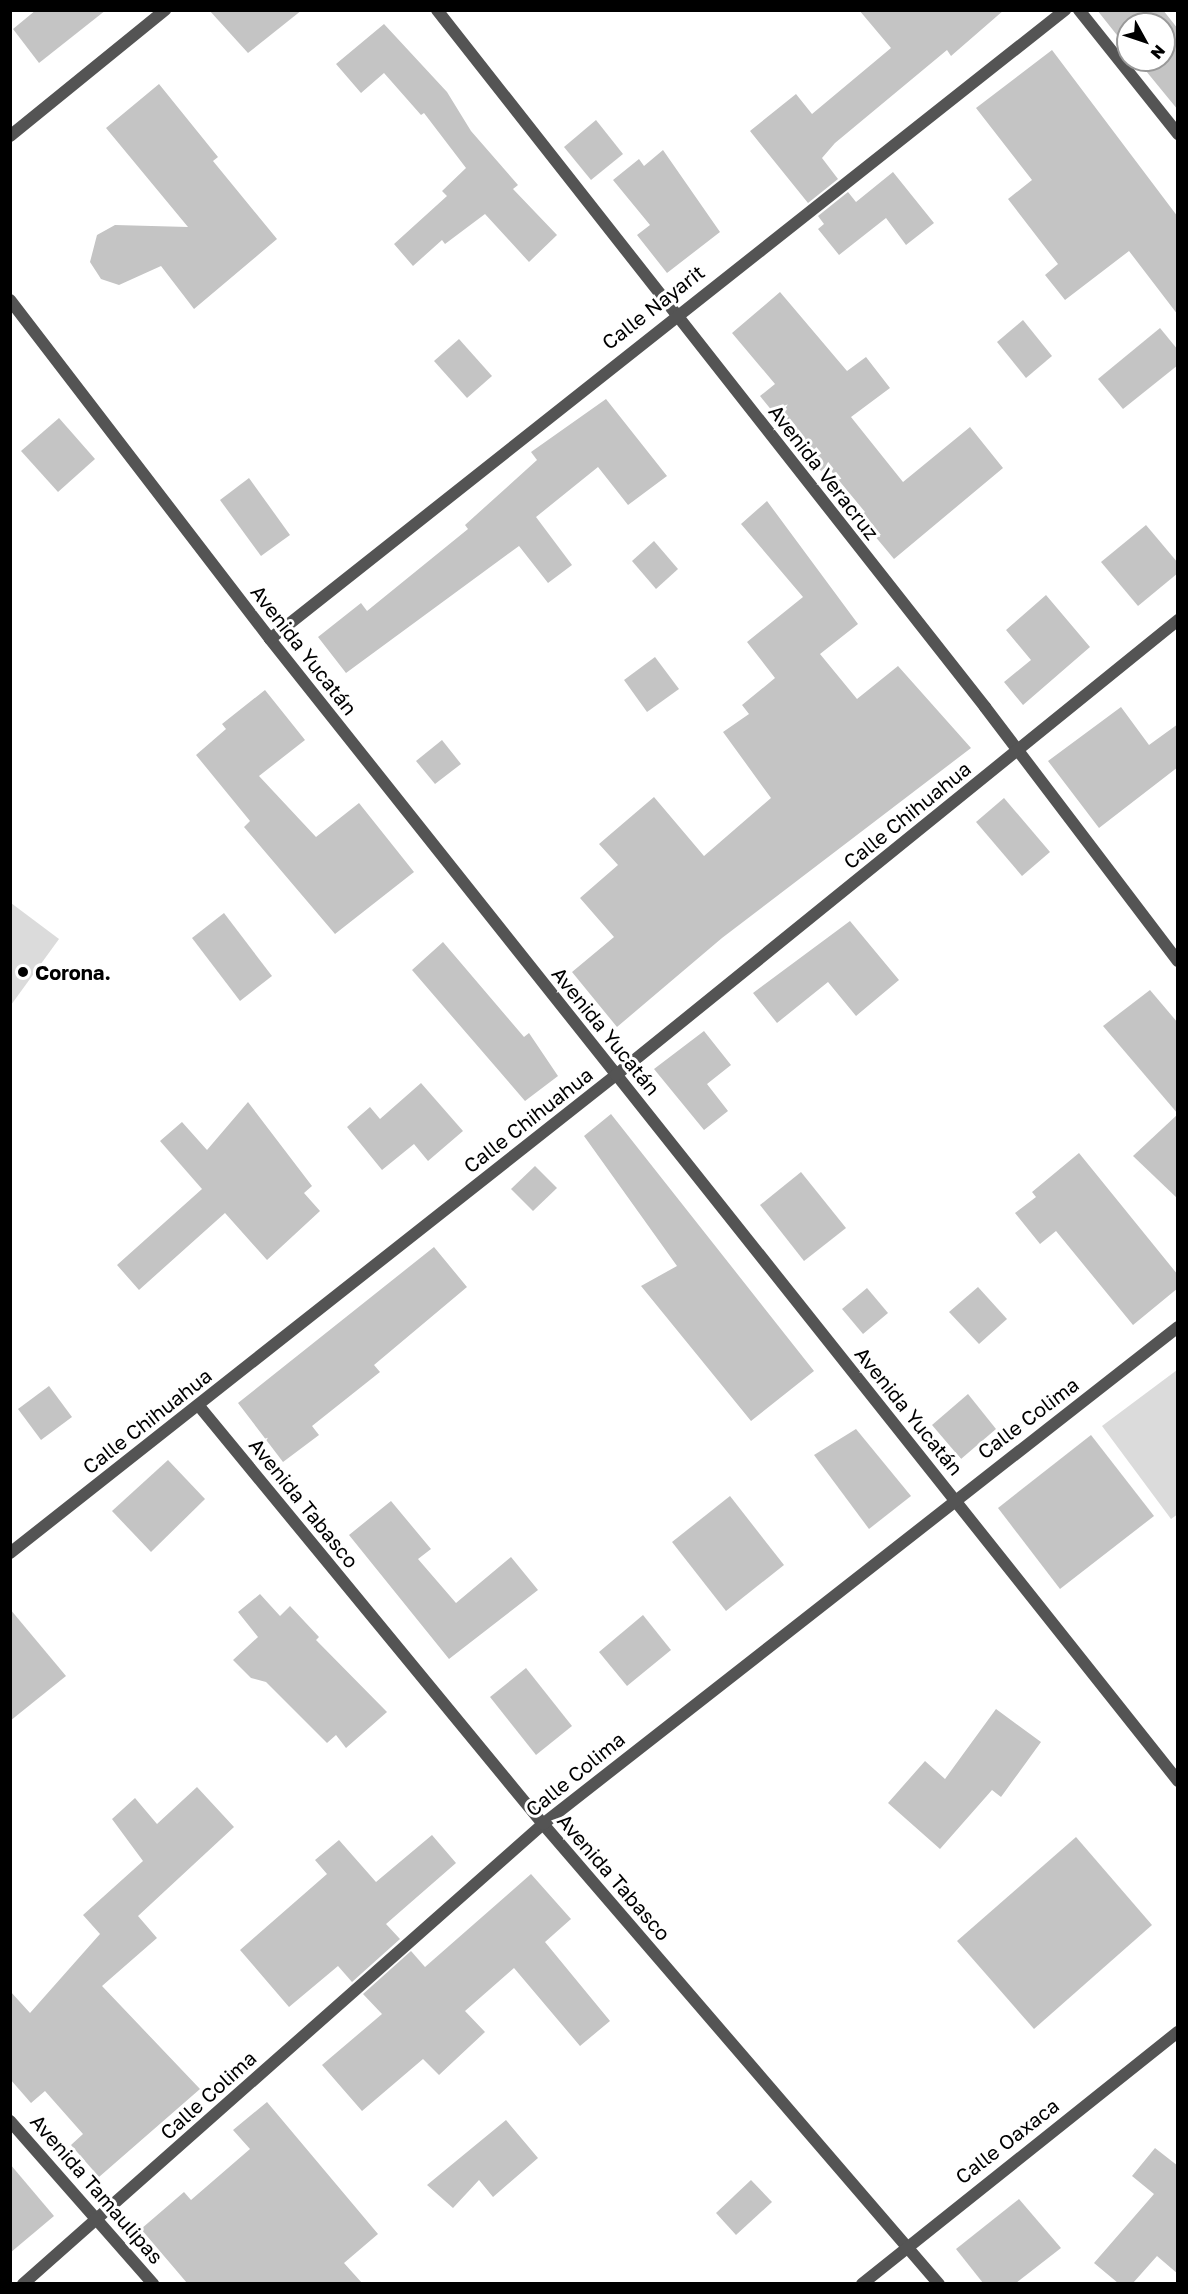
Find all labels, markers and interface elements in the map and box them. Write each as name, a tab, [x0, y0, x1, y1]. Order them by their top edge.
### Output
north arrow	[1116, 12, 1176, 72]
text: N	[1147, 41, 1170, 63]
street label: Calle Nayarit	[597, 260, 709, 354]
street label: Avenida Veracruz	[764, 400, 884, 544]
street label: Avenida Yucatán	[246, 580, 362, 720]
street label: Calle Chihuahua	[839, 756, 975, 874]
place label: Corona.	[35, 960, 111, 984]
street label: Avenida Yucatán	[547, 962, 665, 1100]
marker: Corona.	[16, 965, 30, 979]
street label: Calle Chihuahua	[459, 1062, 597, 1178]
street label: Avenida Yucatán	[850, 1342, 968, 1480]
street label: Calle Chihuahua	[78, 1363, 216, 1479]
street label: Calle Colima	[973, 1372, 1083, 1464]
street label: Avenida Tabasco	[244, 1433, 364, 1573]
street label: Calle Colima	[521, 1727, 629, 1821]
street label: Avenida Tabasco	[553, 1809, 675, 1945]
street label: Calle Colima	[155, 2046, 261, 2144]
street label: Calle Oaxaca	[951, 2093, 1063, 2189]
street label: Avenida Tamaulipas	[26, 2109, 168, 2269]

